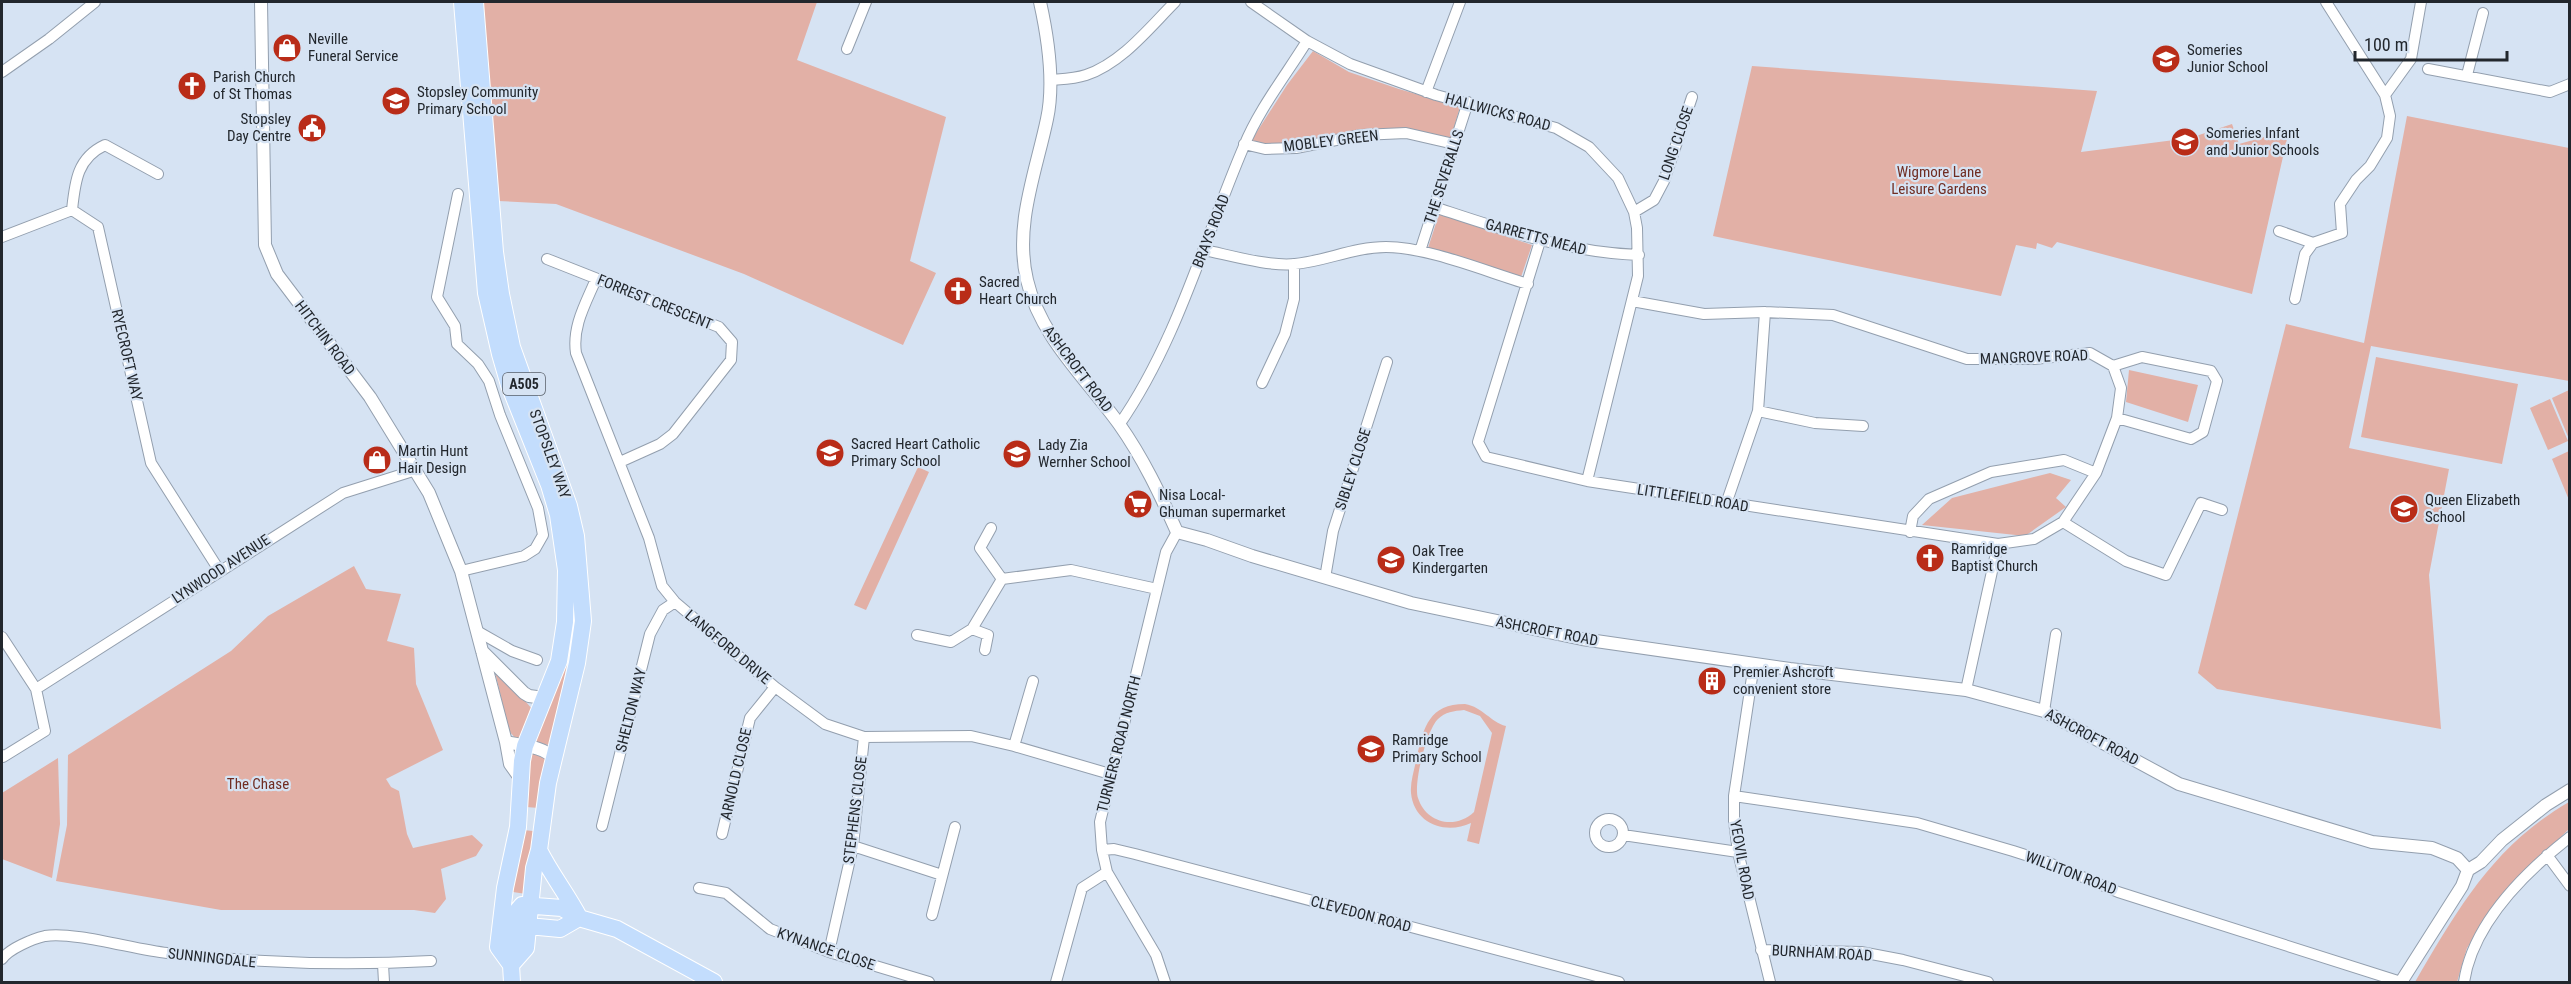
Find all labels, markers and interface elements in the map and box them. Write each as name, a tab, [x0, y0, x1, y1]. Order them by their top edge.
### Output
scale bar	[2355, 24, 2506, 62]
place label: Neville Funeral Service	[308, 30, 398, 65]
shop icon: Neville Funeral Service	[271, 32, 303, 64]
text: 100 m	[2364, 34, 2408, 55]
place label: Someries Junior School	[2187, 41, 2268, 76]
school or university icon: Someries Junior School	[2150, 43, 2182, 75]
place label: Parish Church of St Thomas	[213, 68, 296, 103]
church icon: Parish Church of St Thomas	[176, 70, 208, 102]
place label: Stopsley Community Primary School	[417, 83, 538, 118]
school or university icon: Stopsley Community Primary School	[380, 85, 412, 117]
street label: HALLWICKS ROAD	[1443, 89, 1553, 135]
street label: LONG CLOSE	[1655, 104, 1697, 182]
place label: Stopsley Day Centre	[227, 110, 291, 145]
public building icon: Stopsley Day Centre	[296, 112, 328, 144]
place label: Someries Infant and Junior Schools	[2206, 124, 2320, 159]
street label: MOBLEY GREEN	[1283, 126, 1379, 156]
school or university icon: Someries Infant and Junior Schools	[2169, 126, 2201, 158]
street label: THE SEVERALLS	[1420, 128, 1468, 226]
park label: Wigmore Lane Leisure Gardens	[1891, 163, 1987, 198]
street label: BRAYS ROAD	[1189, 192, 1233, 270]
street label: GARRETTS MEAD	[1484, 215, 1588, 259]
street label: FORREST CRESCENT	[595, 271, 716, 333]
place label: Sacred Heart Church	[979, 273, 1057, 308]
church icon: Sacred Heart Church	[942, 275, 974, 307]
street label: HITCHIN ROAD	[291, 297, 359, 379]
street label: RYECROFT WAY	[108, 307, 146, 403]
street label: ASHCROFT ROAD	[1040, 322, 1116, 416]
street label: MANGROVE ROAD	[1980, 346, 2088, 368]
road number: A505	[503, 373, 545, 395]
street label: STOPSLEY WAY	[526, 407, 574, 501]
street label: SIBLEY CLOSE	[1331, 426, 1375, 512]
place label: Sacred Heart Catholic Primary School	[851, 435, 980, 470]
place label: Lady Zia Wernher School	[1038, 436, 1131, 471]
school or university icon: Sacred Heart Catholic Primary School	[814, 437, 846, 469]
school or university icon: Lady Zia Wernher School	[1001, 438, 1033, 470]
place label: Martin Hunt Hair Design	[398, 442, 468, 477]
shop icon: Martin Hunt Hair Design	[361, 444, 393, 476]
street label: LITTLEFIELD ROAD	[1636, 480, 1750, 516]
place label: Nisa Local- Ghuman supermarket	[1159, 486, 1286, 521]
supermarket icon: Nisa Local- Ghuman supermarket	[1122, 488, 1154, 520]
place label: Queen Elizabeth School	[2425, 491, 2520, 526]
school or university icon: Queen Elizabeth School	[2388, 493, 2420, 525]
street label: LYNWOOD AVENUE	[169, 531, 273, 607]
place label: Ramridge Baptist Church	[1951, 540, 2038, 575]
place label: Oak Tree Kindergarten	[1412, 542, 1488, 577]
church icon: Ramridge Baptist Church	[1914, 542, 1946, 574]
school or university icon: Oak Tree Kindergarten	[1375, 544, 1407, 576]
street label: LANGFORD DRIVE	[681, 606, 775, 688]
street label: ASHCROFT ROAD	[1494, 612, 1600, 650]
place label: Premier Ashcroft convenient store	[1733, 663, 1833, 698]
building icon: Premier Ashcroft convenient store	[1696, 665, 1728, 697]
street label: SHELTON WAY	[612, 666, 650, 754]
street label: TURNERS ROAD NORTH	[1093, 674, 1145, 814]
street label: ASHCROFT ROAD	[2042, 705, 2142, 769]
street label: ARNOLD CLOSE	[717, 726, 755, 822]
place label: Ramridge Primary School	[1392, 731, 1482, 766]
school or university icon: Ramridge Primary School	[1355, 733, 1387, 765]
street label: STEPHENS CLOSE	[839, 755, 871, 865]
park label: The Chase	[227, 775, 289, 793]
street label: YEOVIL ROAD	[1726, 819, 1758, 901]
street label: WILLITON ROAD	[2023, 847, 2119, 899]
street label: CLEVEDON ROAD	[1309, 892, 1413, 936]
street label: KYNANCE CLOSE	[775, 924, 877, 974]
street label: BURNHAM ROAD	[1771, 941, 1873, 965]
street label: SUNNINGDALE	[167, 944, 257, 972]

